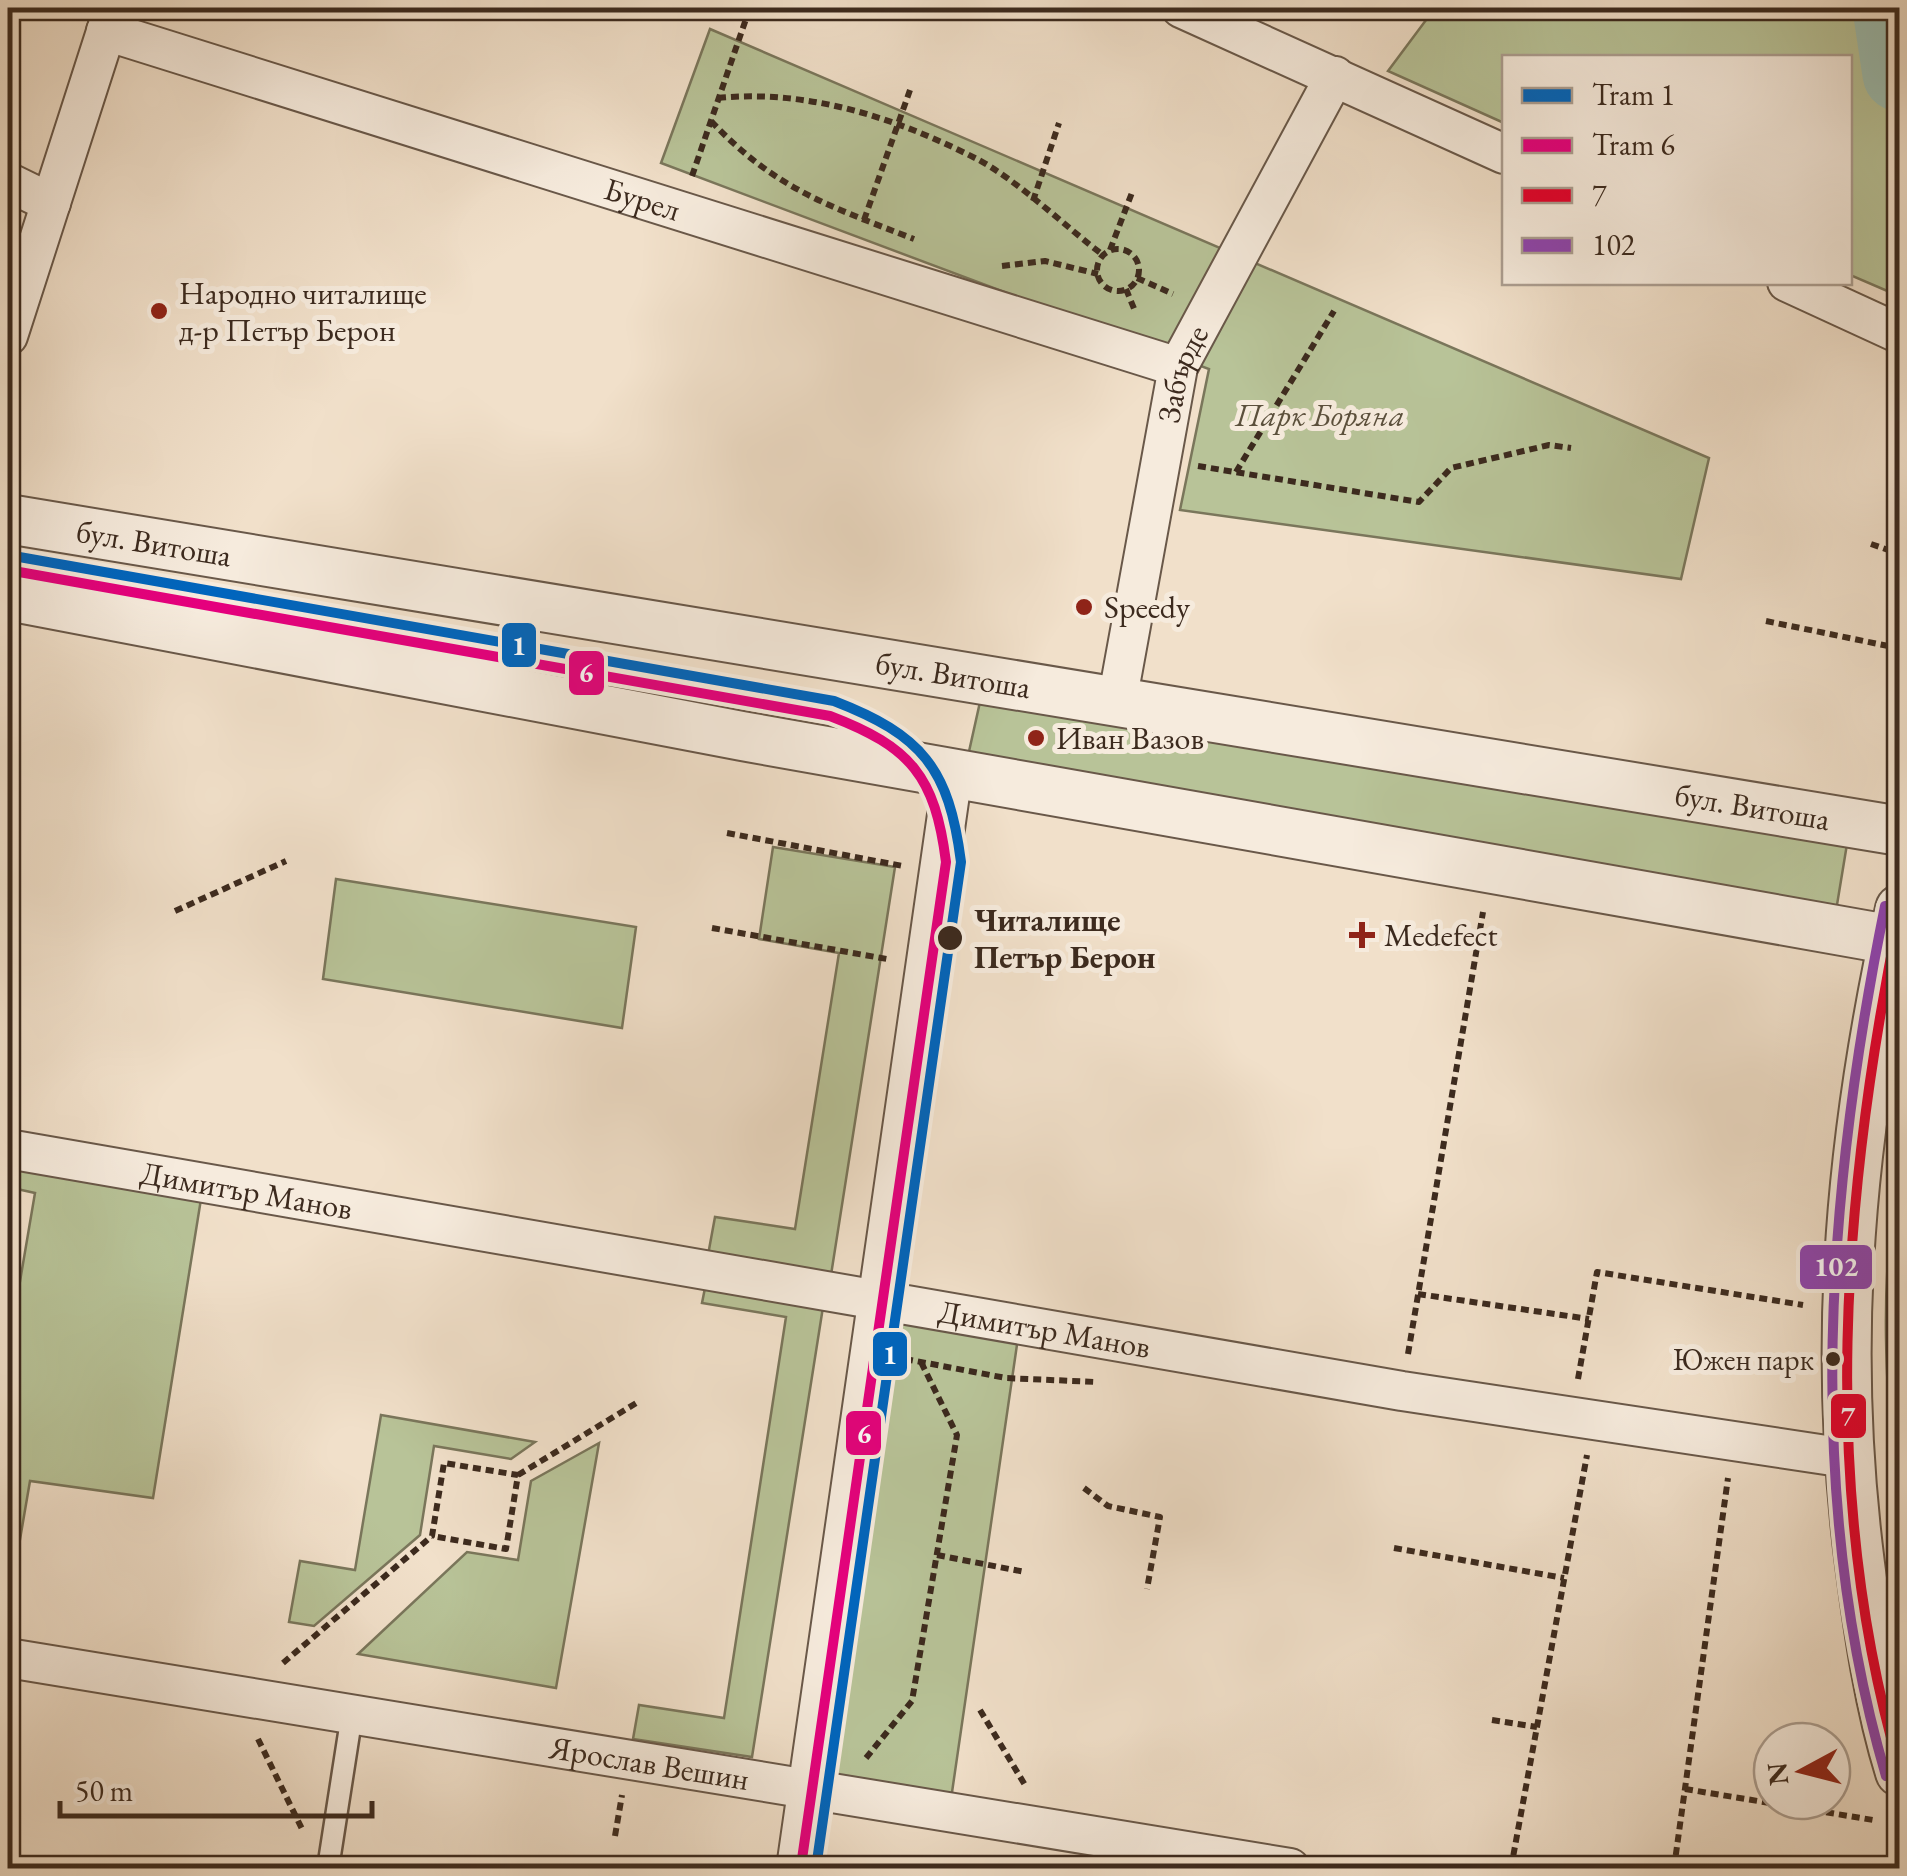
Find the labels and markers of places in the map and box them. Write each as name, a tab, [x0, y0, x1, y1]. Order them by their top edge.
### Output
place label: Народно читалище д-р Петър Берон	[179, 272, 427, 351]
marker: Народно читалище д-р Петър Берон	[148, 300, 170, 322]
place label: Speedy	[1104, 586, 1191, 628]
marker: Speedy	[1073, 596, 1095, 618]
place label: Иван Вазов	[1056, 717, 1204, 759]
marker: Иван Вазов	[1025, 727, 1047, 749]
place label: Читалище Петър Берон	[974, 899, 1155, 978]
place label: Medefect	[1384, 914, 1498, 956]
marker: Medefect	[1349, 922, 1375, 948]
marker: Читалище Петър Берон	[935, 923, 965, 953]
place label: Южен парк	[1672, 1340, 1814, 1379]
marker: Южен парк	[1823, 1349, 1843, 1369]

